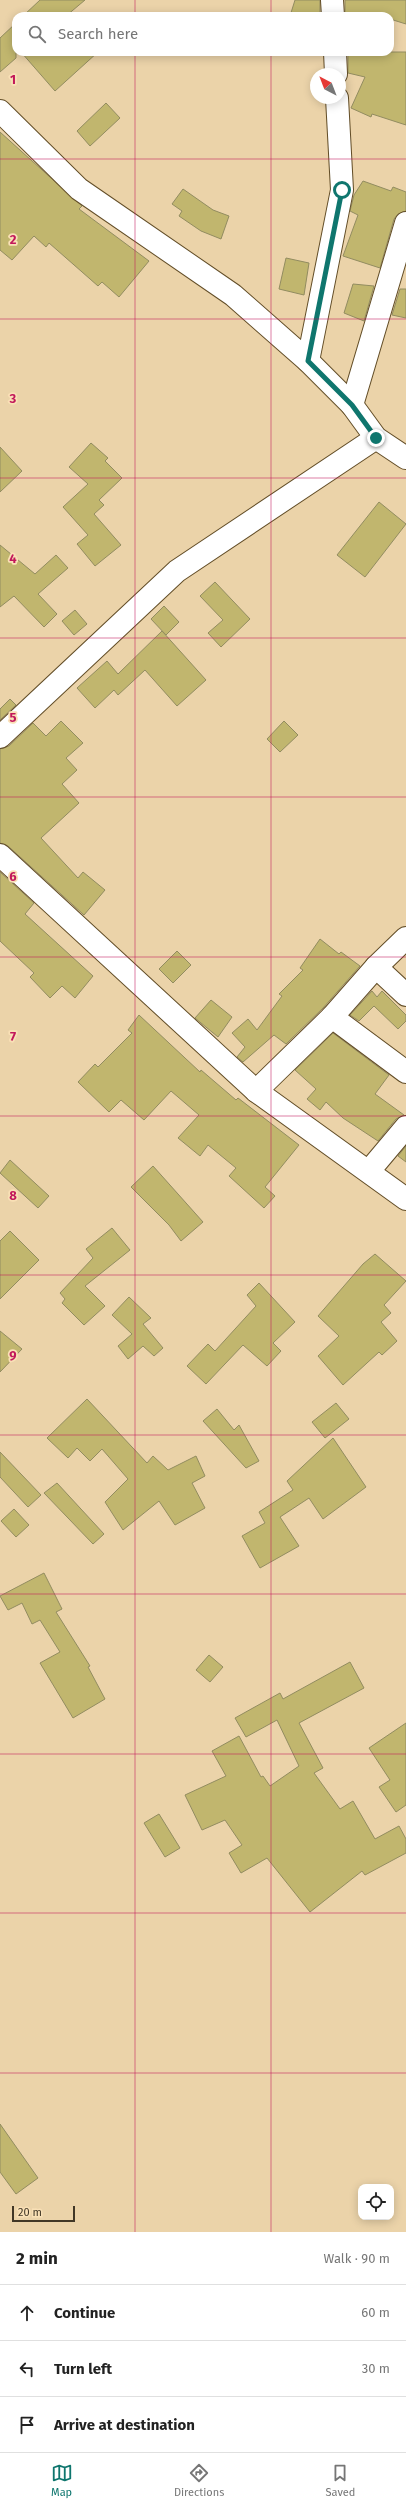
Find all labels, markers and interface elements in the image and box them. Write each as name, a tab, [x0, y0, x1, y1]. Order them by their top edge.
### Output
search box	[12, 12, 394, 56]
icon: search	[26, 23, 48, 45]
text: Search here	[58, 25, 138, 43]
north arrow	[310, 68, 346, 104]
text: 1	[10, 72, 16, 87]
route start	[333, 181, 351, 199]
text: 2	[10, 232, 17, 247]
text: 3	[9, 391, 17, 406]
route end	[367, 429, 385, 447]
text: 4	[9, 551, 17, 566]
text: 5	[10, 710, 17, 725]
text: 6	[9, 869, 17, 884]
text: 7	[10, 1029, 16, 1044]
text: 8	[9, 1188, 17, 1203]
text: 9	[9, 1348, 17, 1363]
map controls	[358, 2184, 394, 2220]
button: locate	[358, 2184, 394, 2220]
scale bar	[12, 2204, 75, 2223]
text: 20 m	[18, 2206, 42, 2219]
text: 2 min	[16, 2248, 58, 2269]
text: Walk · 90 m	[324, 2251, 390, 2266]
icon: ahead	[16, 2302, 38, 2324]
text: Continue	[54, 2304, 115, 2322]
text: 60 m	[361, 2305, 390, 2320]
icon: left	[16, 2358, 38, 2380]
text: Turn left	[54, 2360, 112, 2378]
text: 30 m	[362, 2361, 390, 2376]
icon: arrive	[16, 2414, 38, 2436]
text: Arrive at destination	[54, 2416, 195, 2434]
tab: Map	[51, 2462, 73, 2499]
tab: Directions	[174, 2462, 224, 2499]
tab: Saved	[326, 2462, 355, 2499]

